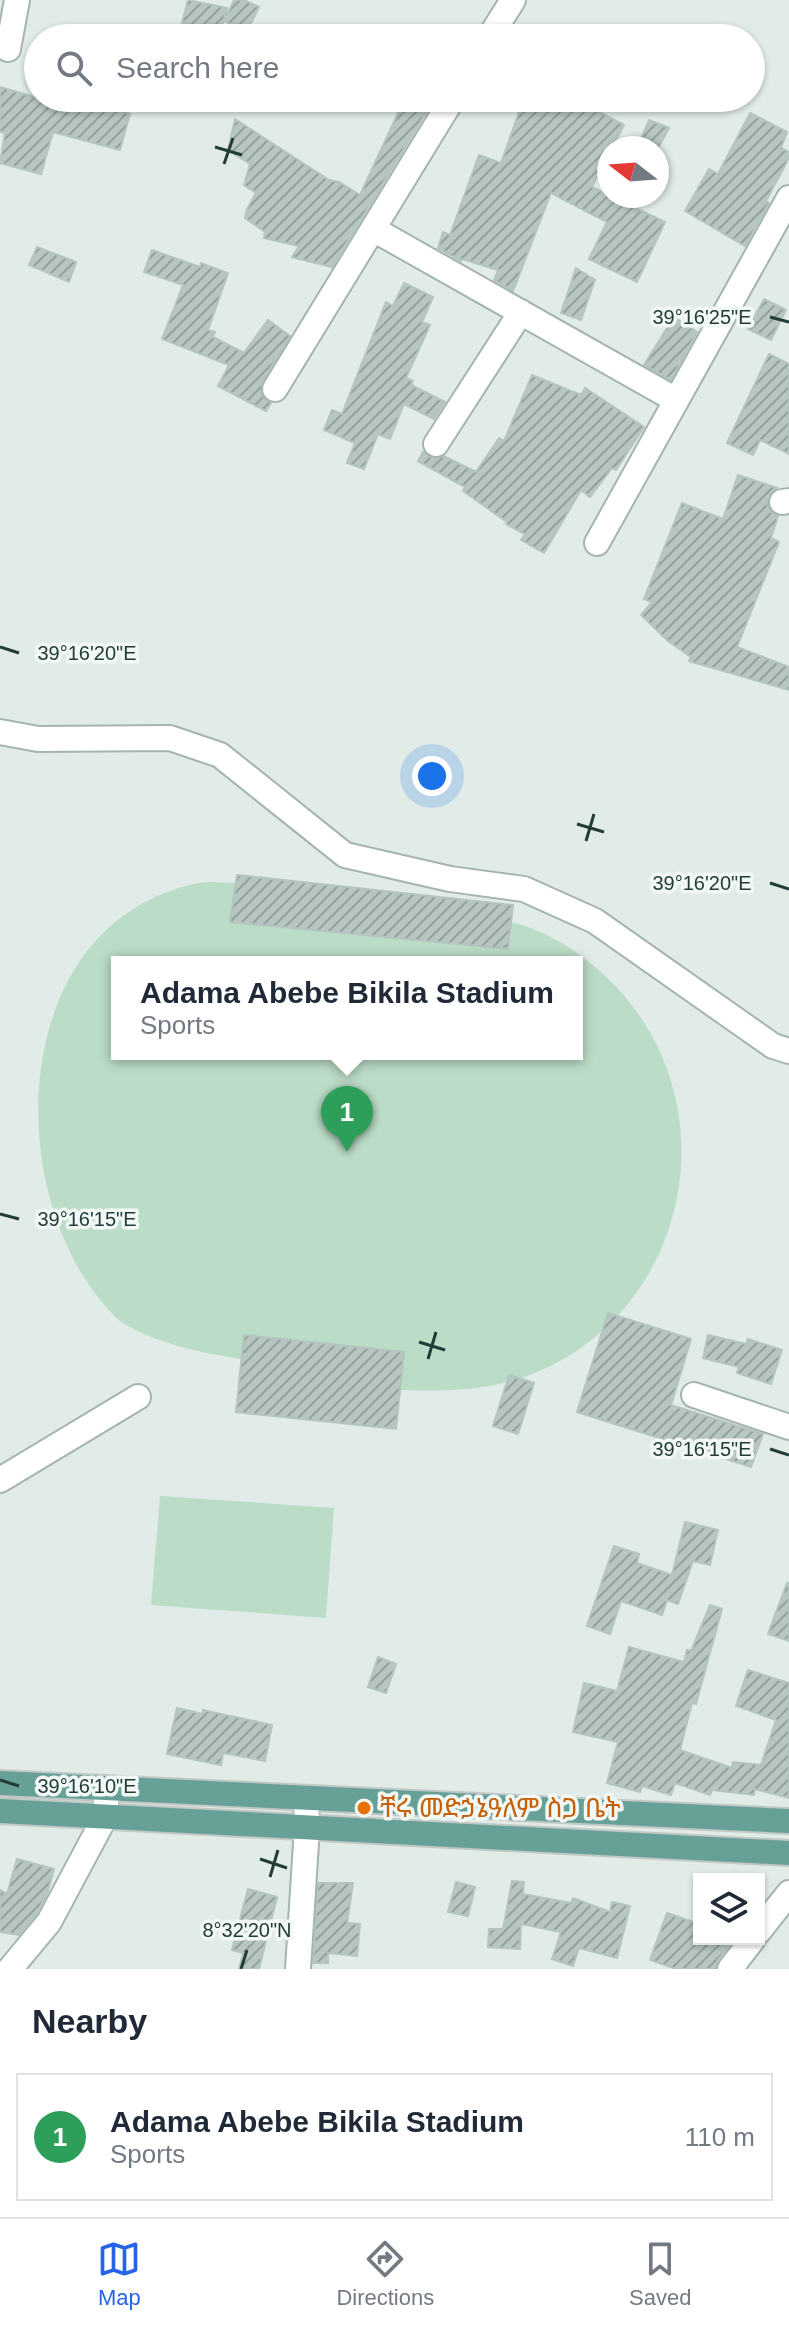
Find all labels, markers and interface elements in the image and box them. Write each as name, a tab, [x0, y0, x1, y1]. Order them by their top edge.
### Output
search box	[24, 24, 765, 112]
icon: search	[52, 46, 96, 90]
text: Search here	[116, 51, 279, 84]
north arrow	[597, 136, 669, 208]
text: 39°16'25"E	[653, 306, 752, 328]
text: 39°16'20"E	[38, 642, 137, 664]
your location	[412, 756, 452, 796]
text: 39°16'20"E	[653, 872, 752, 894]
popup	[111, 956, 583, 1060]
text: Adama Abebe Bikila Stadium	[140, 976, 554, 1009]
text: Sports	[140, 1010, 215, 1040]
pin: 1	[321, 1086, 373, 1152]
text: 39°16'15"E	[38, 1208, 137, 1230]
text: 39°16'15"E	[653, 1438, 752, 1460]
text: 39°16'10"E	[38, 1775, 137, 1797]
place label: ቸሩ መድኃኔዓለም ስጋ ቤት	[380, 1793, 621, 1823]
marker: ቸሩ መድኃኔዓለም ስጋ ቤት	[355, 1799, 373, 1817]
map controls	[693, 1873, 765, 1945]
button: layers	[693, 1873, 765, 1945]
text: 8°32'20"N	[203, 1919, 291, 1941]
text: Nearby	[32, 2002, 147, 2040]
text: Adama Abebe Bikila Stadium	[110, 2105, 524, 2138]
text: 1	[53, 2122, 67, 2152]
text: 110 m	[685, 2122, 755, 2152]
text: Sports	[110, 2139, 185, 2169]
tab: Map	[97, 2237, 141, 2311]
tab: Directions	[336, 2237, 434, 2311]
tab: Saved	[629, 2237, 692, 2311]

